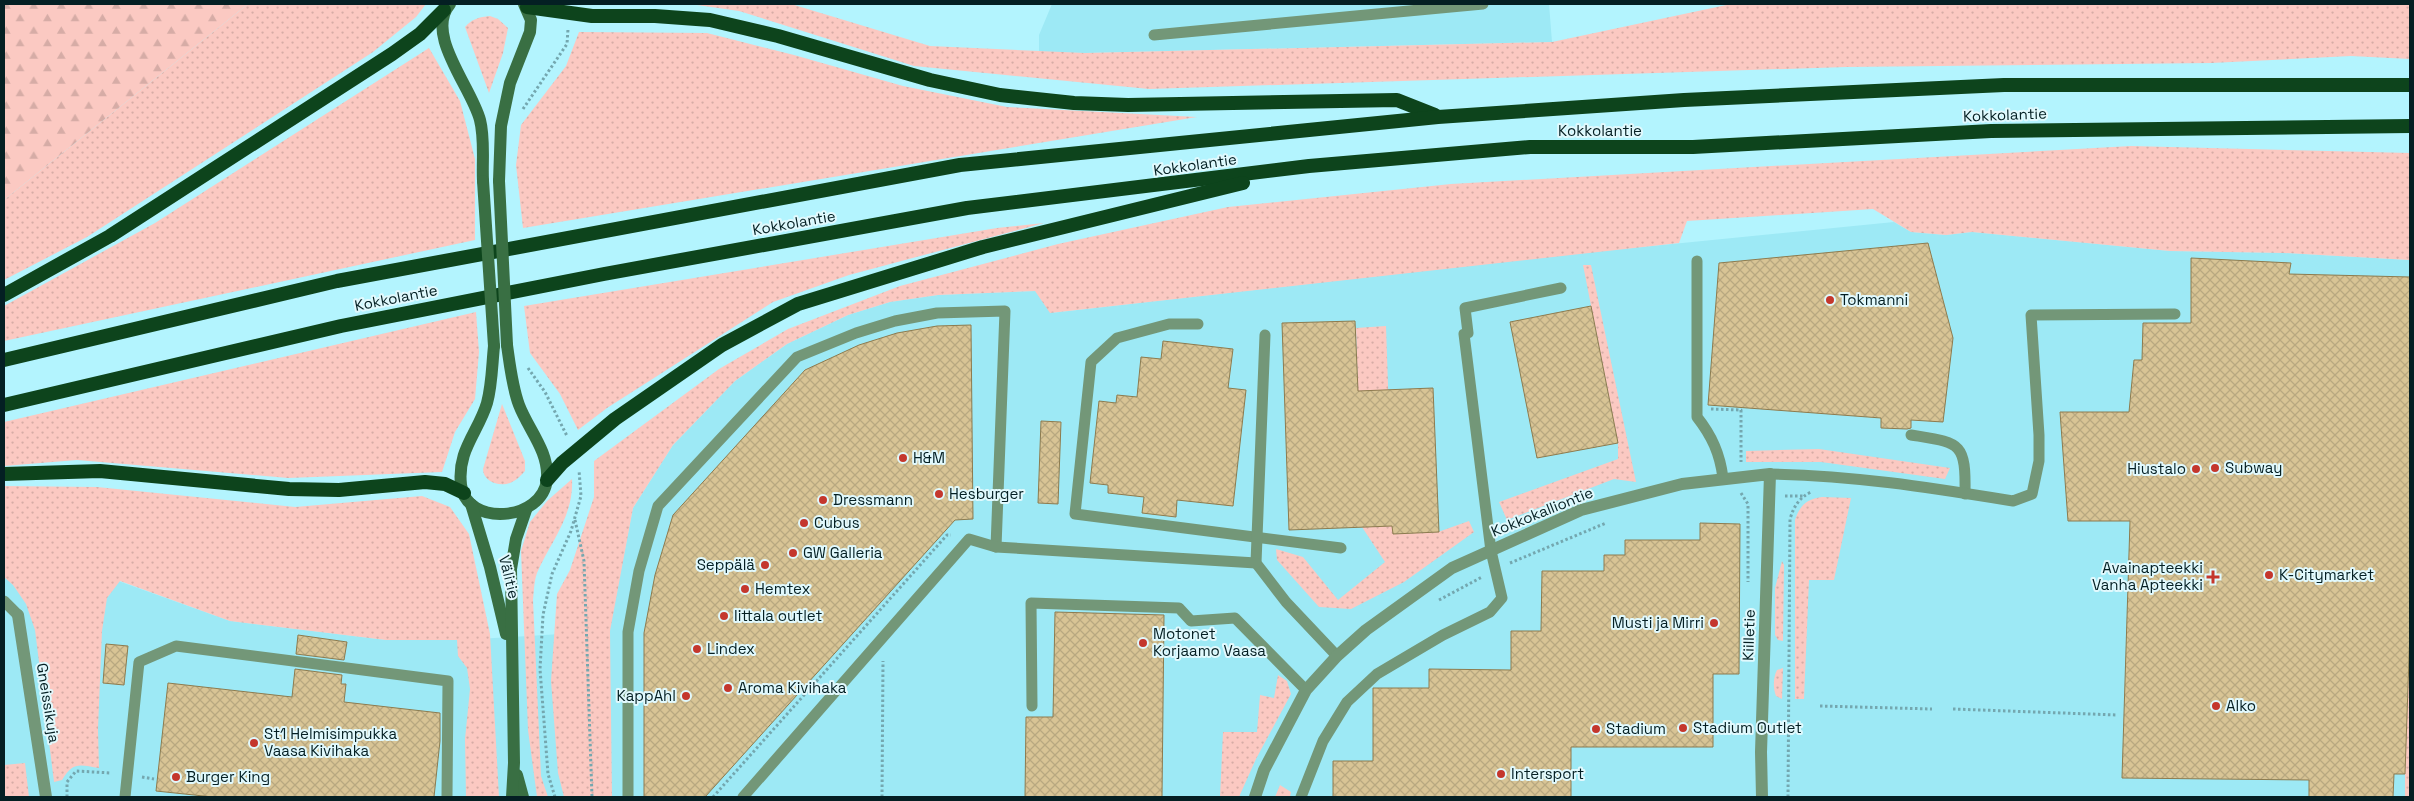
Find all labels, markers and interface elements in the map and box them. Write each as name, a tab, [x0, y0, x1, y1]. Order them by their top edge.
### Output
street label: Kokkolantie	[1963, 104, 2047, 125]
street label: Kokkolantie	[1558, 121, 1642, 140]
street label: Kokkolantie	[1152, 149, 1238, 180]
street label: Kokkolantie	[751, 206, 837, 239]
street label: Kokkolantie	[353, 280, 439, 315]
place label: Tokmanni	[1840, 290, 1908, 309]
marker: Tokmanni	[1824, 294, 1836, 306]
place label: H&M	[913, 448, 945, 467]
marker: H&M	[897, 452, 909, 464]
place label: Subway	[2225, 458, 2282, 477]
place label: Hiustalo	[2127, 459, 2186, 478]
marker: Subway	[2209, 462, 2221, 474]
marker: Hiustalo	[2190, 463, 2202, 475]
street label: Kokkokalliontie	[1488, 482, 1596, 541]
place label: Hesburger	[949, 484, 1024, 503]
marker: Hesburger	[933, 488, 945, 500]
place label: Dressmann	[833, 490, 913, 509]
marker: Dressmann	[817, 494, 829, 506]
place label: Cubus	[814, 513, 860, 532]
marker: Cubus	[798, 517, 810, 529]
place label: GW Galleria	[803, 543, 883, 562]
marker: GW Galleria	[787, 547, 799, 559]
street label: Välitie	[495, 553, 524, 601]
place label: Seppälä	[697, 555, 755, 574]
place label: Avainapteekki Vanha Apteekki	[2092, 558, 2203, 594]
marker: Seppälä	[759, 559, 771, 571]
place label: K-Citymarket	[2279, 565, 2374, 584]
marker: K-Citymarket	[2263, 569, 2275, 581]
marker: Avainapteekki Vanha Apteekki	[2207, 571, 2219, 583]
place label: Hemtex	[755, 579, 810, 598]
marker: Hemtex	[739, 583, 751, 595]
place label: Iittala outlet	[734, 606, 822, 625]
street label: Kiilletie	[1738, 609, 1759, 661]
marker: Iittala outlet	[718, 610, 730, 622]
place label: Musti ja Mirri	[1612, 613, 1704, 632]
marker: Musti ja Mirri	[1708, 617, 1720, 629]
place label: Motonet Korjaamo Vaasa	[1153, 624, 1266, 660]
marker: Motonet Korjaamo Vaasa	[1137, 637, 1149, 649]
place label: Lindex	[707, 639, 755, 658]
marker: Lindex	[691, 643, 703, 655]
street label: Gneissikuja	[33, 662, 64, 745]
place label: Aroma Kivihaka	[738, 678, 847, 697]
marker: Aroma Kivihaka	[722, 682, 734, 694]
place label: KappAhl	[617, 686, 676, 705]
marker: KappAhl	[680, 690, 692, 702]
place label: Alko	[2226, 696, 2256, 715]
marker: Alko	[2210, 700, 2222, 712]
place label: Stadium Outlet	[1693, 718, 1802, 737]
place label: Stadium	[1606, 719, 1666, 738]
marker: Stadium Outlet	[1677, 722, 1689, 734]
marker: Stadium	[1590, 723, 1602, 735]
place label: St1 Helmisimpukka Vaasa Kivihaka	[264, 724, 397, 760]
marker: St1 Helmisimpukka Vaasa Kivihaka	[248, 737, 260, 749]
place label: Intersport	[1511, 764, 1584, 783]
place label: Burger King	[186, 767, 270, 786]
marker: Intersport	[1495, 768, 1507, 780]
marker: Burger King	[170, 771, 182, 783]

